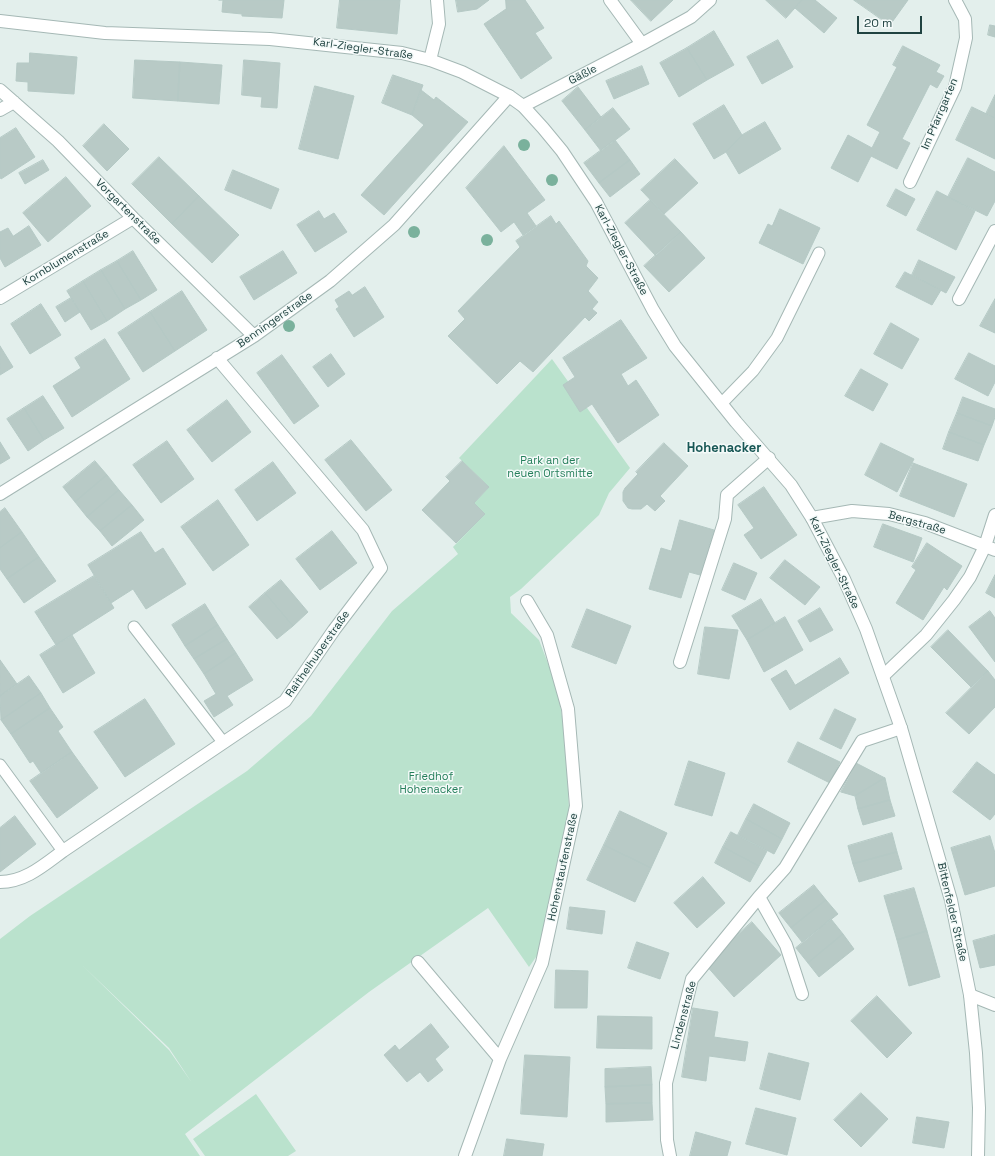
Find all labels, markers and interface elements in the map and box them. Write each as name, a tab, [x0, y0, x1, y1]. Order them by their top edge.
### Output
scale bar	[859, 8, 924, 34]
text: 20 m	[864, 15, 892, 31]
street label: Karl-Ziegler-Straße	[312, 35, 414, 63]
street label: Gäßle	[567, 62, 599, 88]
street label: Im Pfarrgarten	[919, 76, 961, 152]
street label: Vorgartenstraße	[92, 176, 164, 248]
street label: Karl-Ziegler-Straße	[592, 202, 650, 298]
street label: Kornblumenstraße	[21, 227, 111, 289]
street label: Benningerstraße	[235, 289, 315, 351]
district label: Hohenacker	[687, 440, 761, 456]
park label: Park an der neuen Ortsmitte	[507, 454, 593, 480]
street label: Bergstraße	[887, 508, 947, 538]
street label: Karl-Ziegler-Straße	[806, 515, 862, 611]
street label: Raithelhuberstraße	[283, 608, 353, 700]
park label: Friedhof Hohenacker	[399, 770, 463, 796]
street label: Hohenstaufenstraße	[545, 812, 581, 922]
street label: Bittenfelder Straße	[934, 861, 970, 963]
street label: Lindenstraße	[669, 979, 699, 1051]

